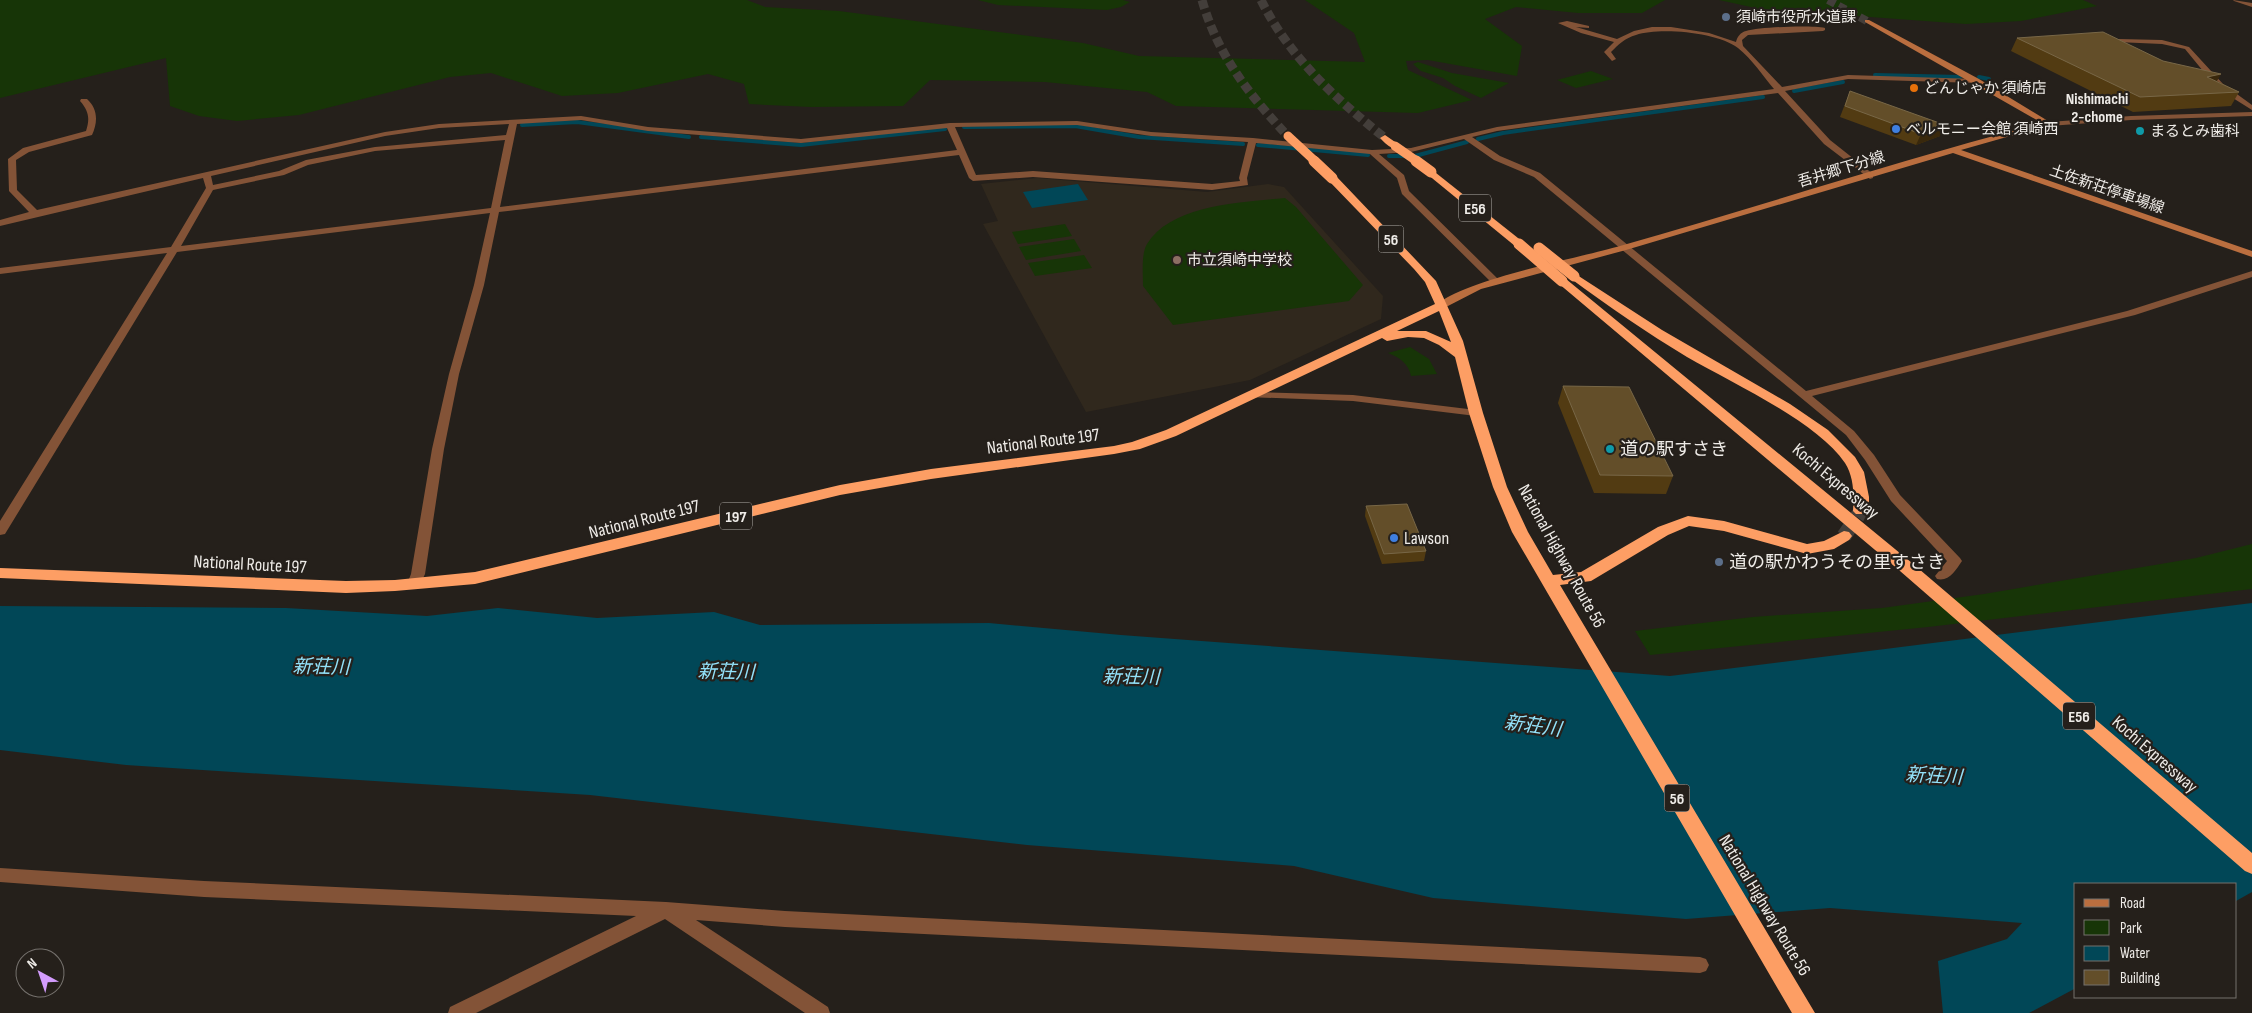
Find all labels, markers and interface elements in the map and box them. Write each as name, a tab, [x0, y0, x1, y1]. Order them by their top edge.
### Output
place label: 須崎市役所水道課	[1736, 8, 1856, 27]
marker: 須崎市役所水道課	[1720, 11, 1732, 23]
place label: どんじゃか 須崎店	[1924, 79, 2046, 98]
marker: どんじゃか 須崎店	[1908, 82, 1920, 94]
district label: Nishimachi 2-chome	[2066, 90, 2128, 127]
place label: ベルモニー会館 須崎西	[1906, 120, 2058, 139]
place label: まるとみ歯科	[2150, 122, 2240, 141]
marker: ベルモニー会館 須崎西	[1890, 123, 1902, 135]
marker: まるとみ歯科	[2134, 125, 2146, 137]
street label: 吾井郷下分線	[1795, 147, 1887, 192]
street label: 土佐新荘停車場線	[2047, 161, 2167, 218]
road number: E56	[1459, 194, 1491, 222]
road number: 56	[1378, 225, 1404, 252]
place label: 市立須崎中学校	[1187, 251, 1292, 270]
marker: 市立須崎中学校	[1171, 254, 1183, 266]
street label: National Route 197	[986, 424, 1101, 459]
place label: 道の駅すさき	[1620, 439, 1728, 460]
street label: Kochi Expressway	[1788, 439, 1883, 524]
marker: 道の駅すさき	[1604, 443, 1616, 455]
street label: National Highway Route 56	[1513, 481, 1610, 632]
street label: National Route 197	[587, 495, 702, 543]
road number: 197	[720, 502, 752, 530]
place label: Lawson	[1404, 528, 1449, 549]
marker: Lawson	[1388, 532, 1400, 544]
street label: National Route 197	[193, 551, 308, 578]
place label: 道の駅かわうその里すさき	[1729, 552, 1945, 573]
marker: 道の駅かわうその里すさき	[1713, 556, 1725, 568]
water label: 新荘川	[292, 656, 352, 680]
water label: 新荘川	[697, 661, 757, 685]
water label: 新荘川	[1102, 666, 1162, 690]
road number: E56	[2063, 702, 2095, 729]
water label: 新荘川	[1503, 711, 1565, 742]
street label: Kochi Expressway	[2108, 712, 2202, 797]
water label: 新荘川	[1905, 764, 1965, 790]
road number: 56	[1664, 784, 1690, 811]
street label: National Highway Route 56	[1714, 831, 1815, 980]
legend	[2074, 883, 2237, 998]
text: Road	[2120, 894, 2145, 913]
text: Park	[2120, 919, 2142, 938]
text: Water	[2120, 944, 2151, 963]
north arrow	[15, 948, 65, 998]
text: N	[24, 955, 40, 972]
text: Building	[2120, 969, 2160, 988]

